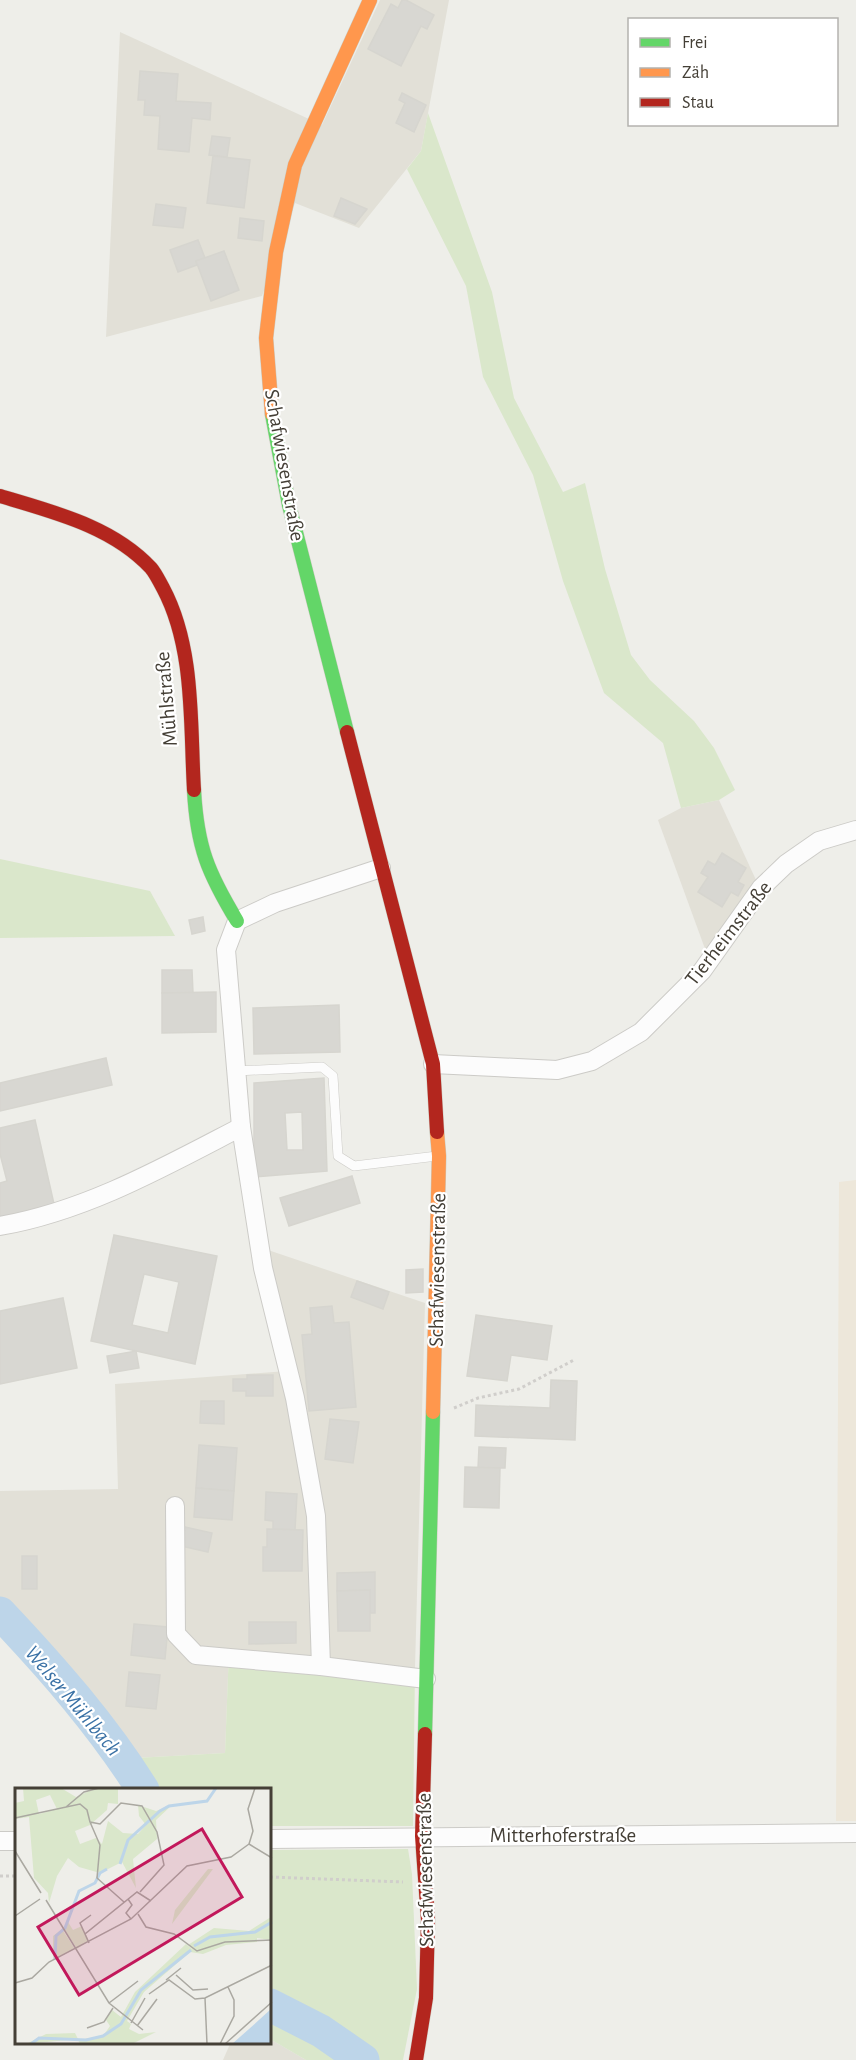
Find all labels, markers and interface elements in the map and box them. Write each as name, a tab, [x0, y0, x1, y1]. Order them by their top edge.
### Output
legend	[628, 18, 838, 126]
text: Frei	[682, 34, 708, 52]
text: Zäh	[682, 64, 709, 82]
text: Stau	[682, 94, 714, 112]
street label: Schafwiesenstraße	[261, 387, 308, 543]
street label: Mühlstraße	[152, 651, 181, 747]
street label: Tierheimstraße	[681, 877, 776, 990]
street label: Schafwiesenstraße	[426, 1193, 449, 1347]
water label: Welser Mühlbach	[21, 1641, 125, 1760]
inset map	[15, 1788, 272, 2045]
street label: Schafwiesenstraße	[414, 1793, 437, 1947]
street label: Mitterhoferstraße	[490, 1825, 636, 1846]

